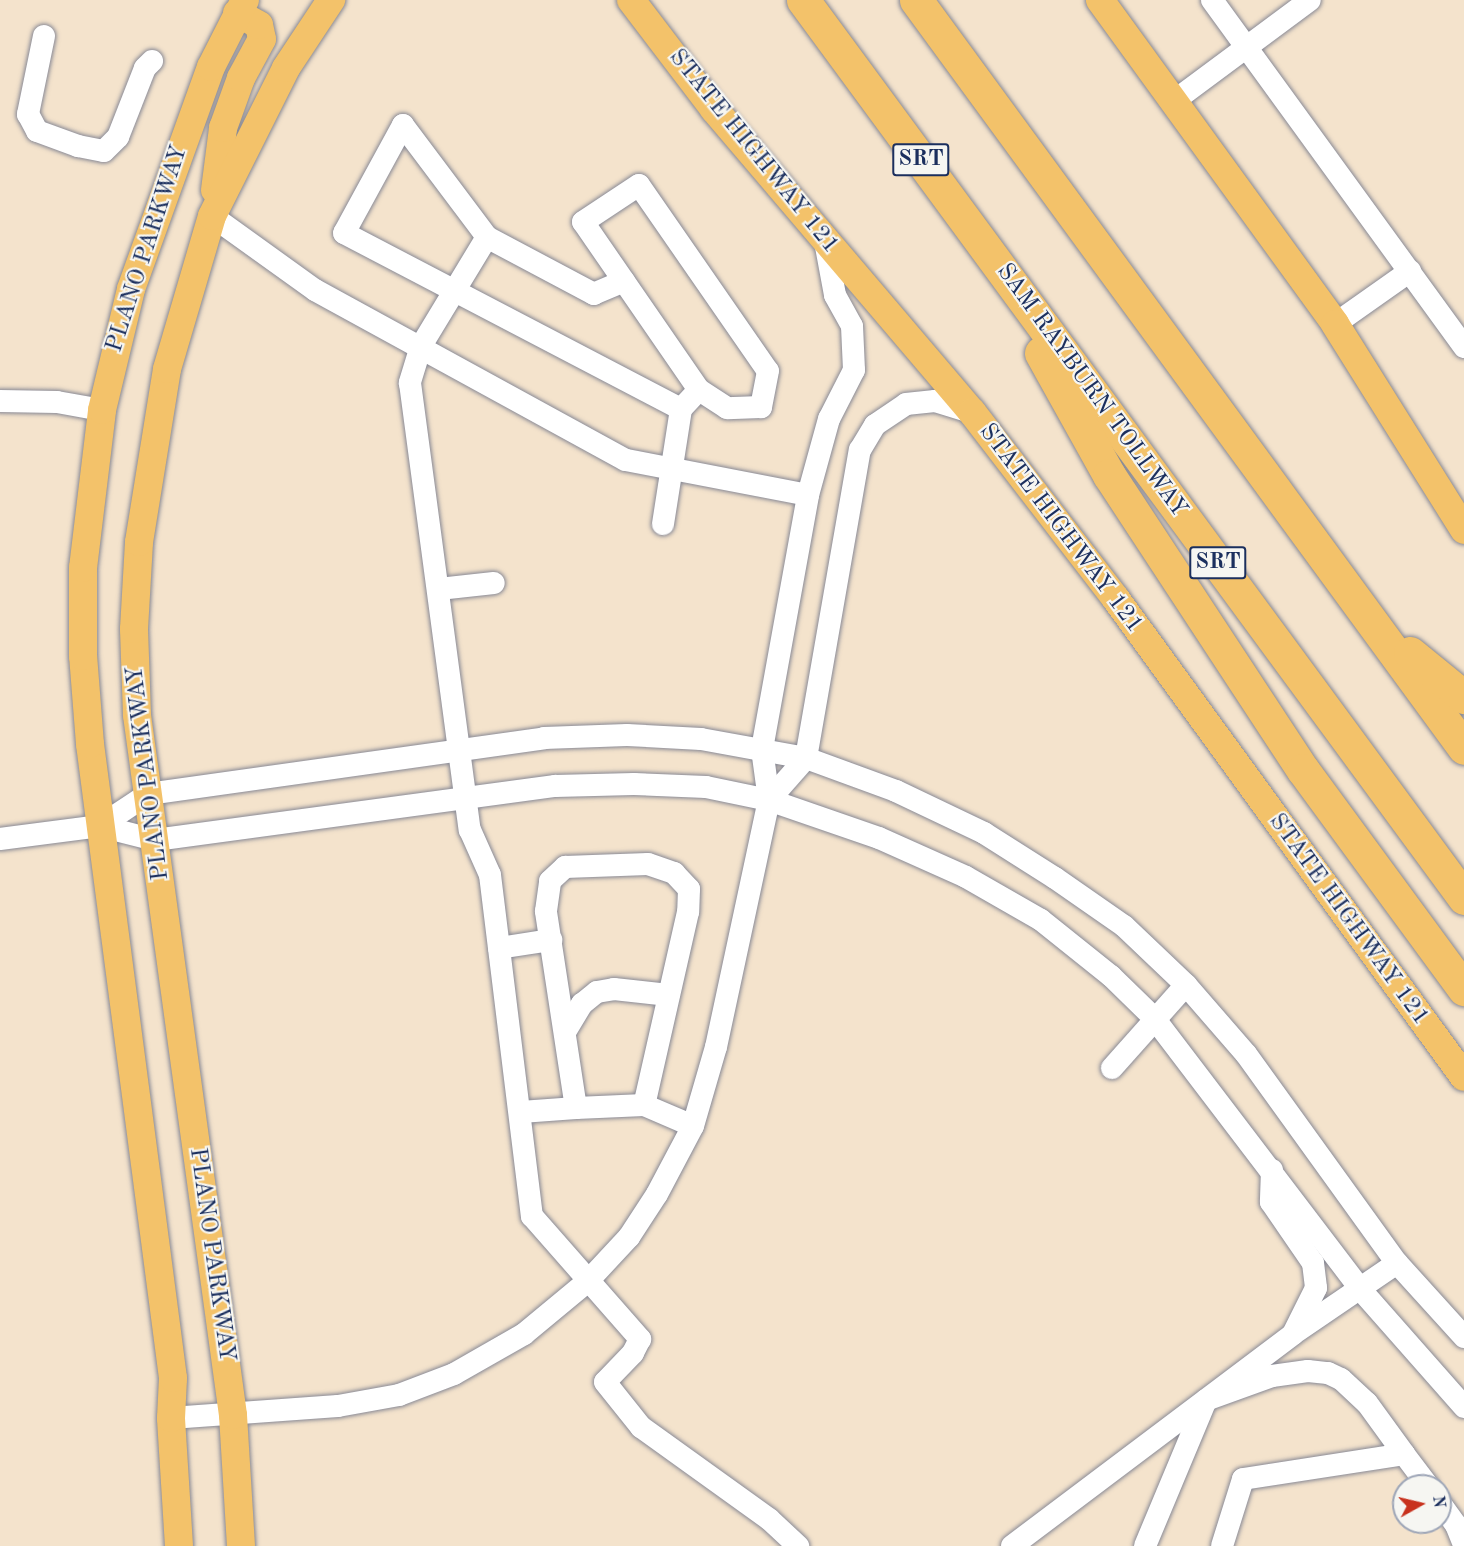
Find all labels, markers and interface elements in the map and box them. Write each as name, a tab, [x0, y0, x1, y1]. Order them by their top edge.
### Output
street label: STATE HIGHWAY 121	[662, 44, 844, 260]
road number: SRT	[891, 141, 951, 179]
street label: PLANO PARKWAY	[101, 142, 195, 356]
street label: SAM RAYBURN TOLLWAY	[989, 259, 1193, 523]
street label: STATE HIGHWAY 121	[972, 419, 1148, 639]
road number: SRT	[1188, 544, 1248, 582]
street label: PLANO PARKWAY	[122, 664, 176, 882]
street label: STATE HIGHWAY 121	[1261, 808, 1435, 1032]
street label: PLANO PARKWAY	[182, 1146, 240, 1364]
north arrow	[1392, 1474, 1452, 1534]
text: N	[1429, 1495, 1447, 1509]

